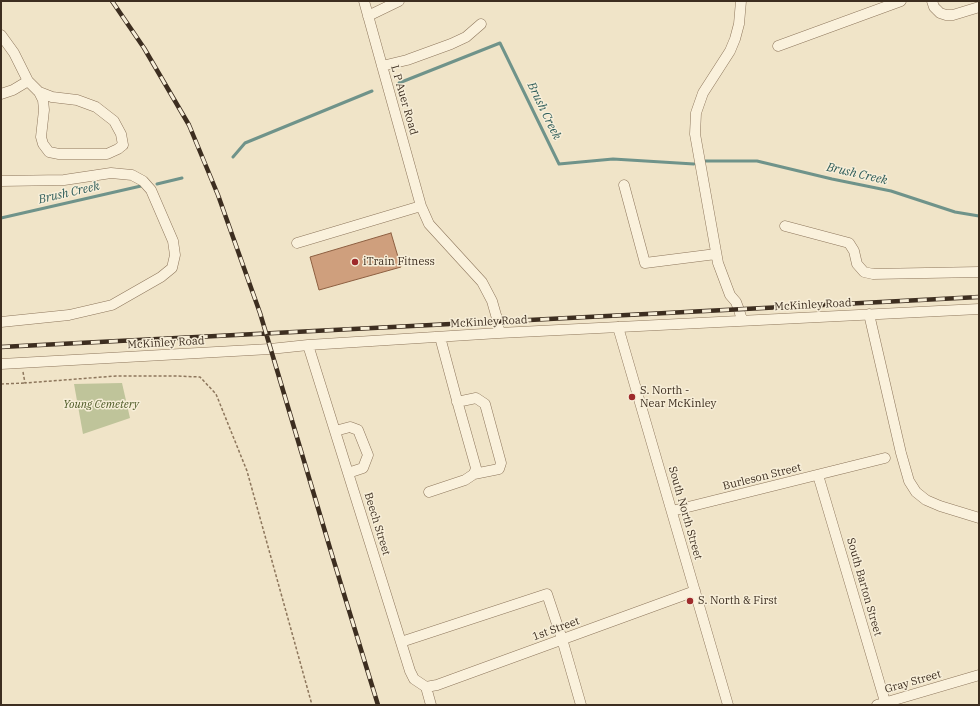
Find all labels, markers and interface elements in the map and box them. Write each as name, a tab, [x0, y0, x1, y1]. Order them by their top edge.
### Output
street label: L P Auer Road	[388, 63, 420, 137]
water label: Brush Creek	[524, 80, 564, 142]
water label: Brush Creek	[825, 160, 889, 188]
water label: Brush Creek	[37, 179, 101, 207]
place label: iTrain Fitness	[363, 255, 435, 269]
marker: iTrain Fitness	[350, 257, 360, 267]
street label: McKinley Road	[774, 296, 852, 314]
street label: McKinley Road	[450, 313, 528, 331]
street label: McKinley Road	[127, 334, 205, 352]
place label: S. North - Near McKinley	[640, 384, 716, 410]
marker: S. North - Near McKinley	[627, 392, 637, 402]
park label: Young Cemetery	[63, 398, 139, 412]
street label: Burleson Street	[721, 461, 803, 493]
street label: South North Street	[665, 465, 705, 561]
street label: Beech Street	[361, 491, 393, 557]
street label: South Barton Street	[844, 536, 884, 638]
place label: S. North & First	[698, 594, 777, 608]
marker: S. North & First	[685, 596, 695, 606]
street label: 1st Street	[531, 614, 581, 644]
street label: Gray Street	[883, 668, 943, 696]

